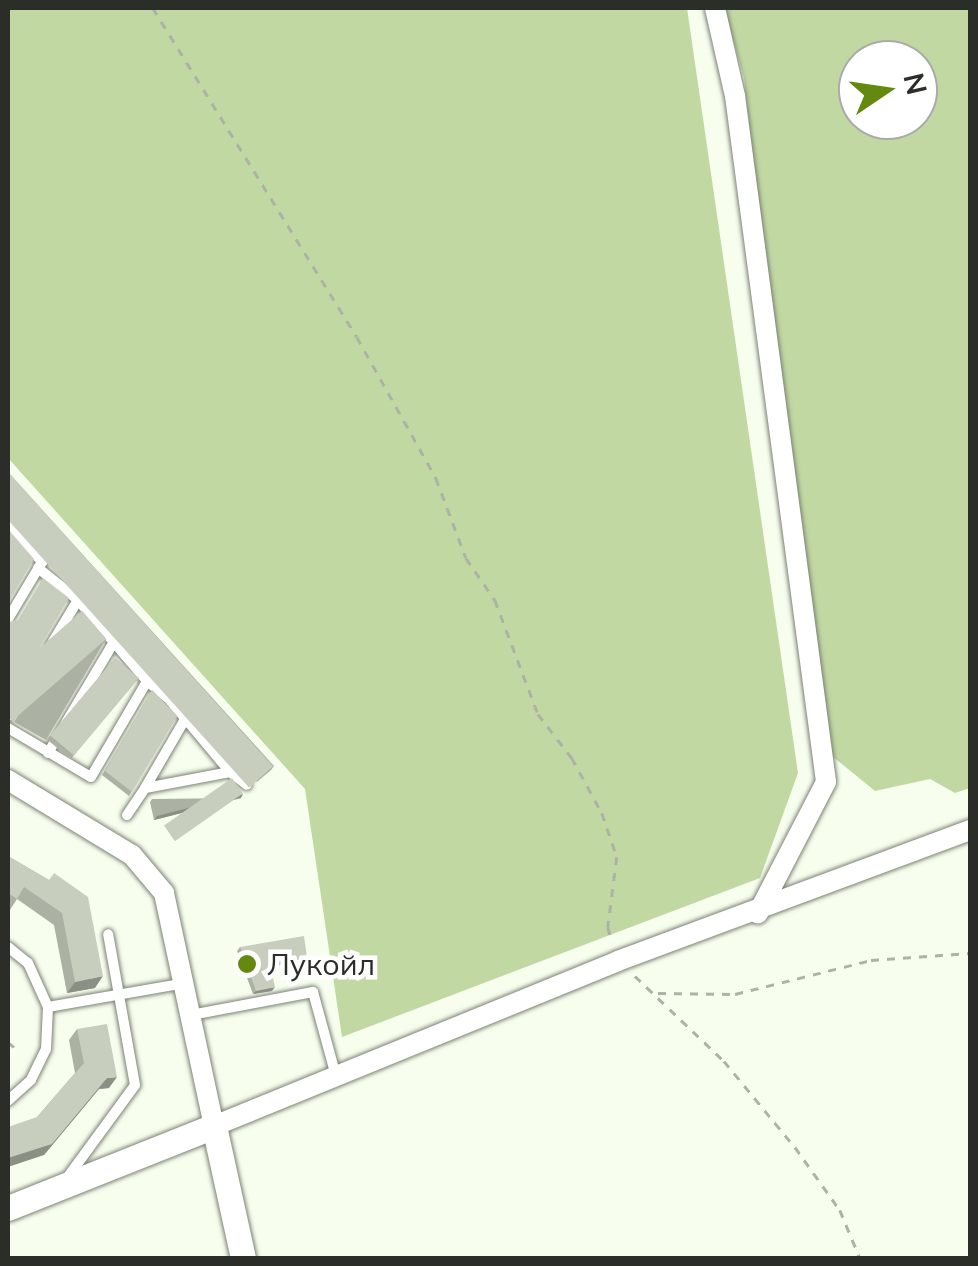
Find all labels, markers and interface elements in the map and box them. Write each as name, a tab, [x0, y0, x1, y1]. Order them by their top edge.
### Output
north arrow	[838, 40, 938, 140]
text: N	[896, 69, 935, 98]
place label: Лукойл	[267, 946, 375, 982]
marker: Лукойл	[236, 953, 258, 975]

